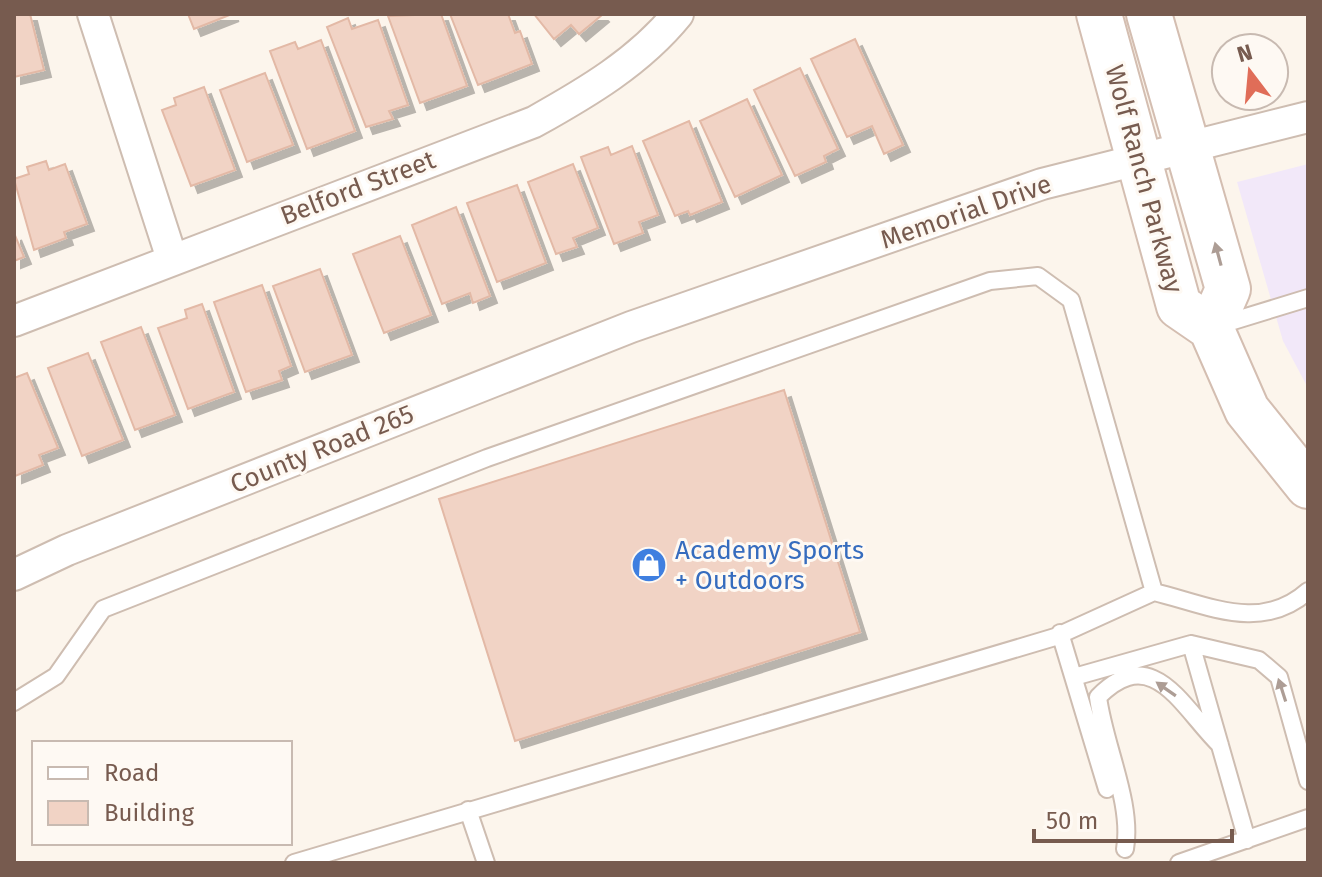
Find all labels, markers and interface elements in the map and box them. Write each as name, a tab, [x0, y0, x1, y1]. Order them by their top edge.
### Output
north arrow	[1210, 32, 1290, 112]
text: N	[1234, 38, 1255, 68]
street label: Wolf Ranch Parkway	[1099, 61, 1189, 297]
street label: Belford Street	[276, 144, 440, 232]
street label: Memorial Drive	[877, 168, 1055, 256]
one-way arrow	[1211, 242, 1224, 266]
street label: County Road 265	[226, 398, 418, 500]
place label: Academy Sports + Outdoors	[675, 535, 864, 596]
shop icon: Academy Sports + Outdoors	[630, 546, 668, 584]
one-way arrow	[1276, 677, 1288, 701]
one-way arrow	[1156, 682, 1177, 697]
legend	[32, 741, 292, 845]
text: Road	[104, 759, 159, 787]
scale bar	[1034, 793, 1232, 843]
text: Building	[104, 799, 194, 827]
text: 50 m	[1046, 807, 1098, 835]

